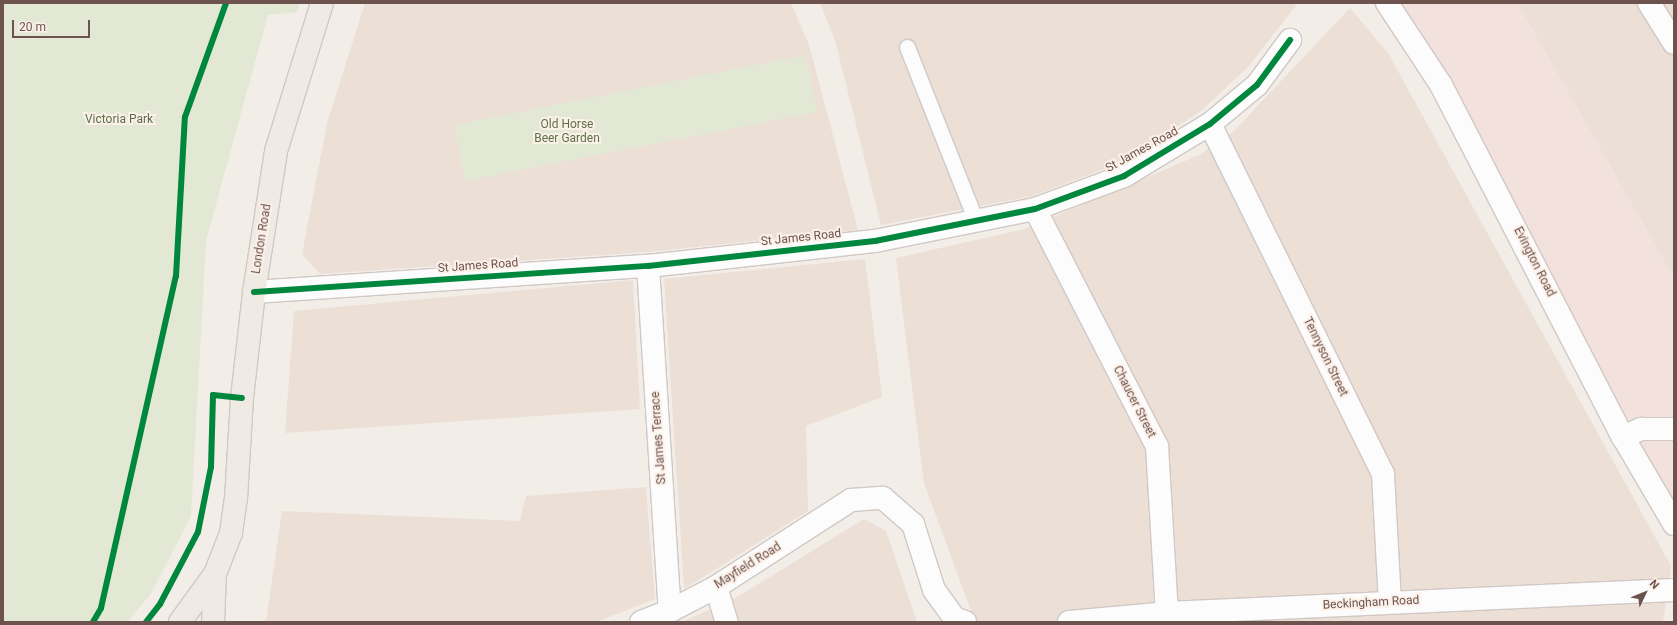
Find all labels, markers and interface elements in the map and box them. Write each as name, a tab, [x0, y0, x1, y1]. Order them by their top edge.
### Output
scale bar	[14, 12, 92, 38]
text: 20 m	[19, 20, 46, 34]
park label: Victoria Park	[85, 113, 153, 127]
park label: Old Horse Beer Garden	[534, 118, 600, 146]
street label: St James Road	[1103, 124, 1181, 176]
street label: London Road	[249, 203, 275, 275]
street label: Evington Road	[1510, 225, 1558, 299]
street label: St James Road	[760, 227, 842, 249]
street label: St James Road	[437, 256, 519, 276]
street label: Tennyson Street	[1300, 315, 1350, 399]
street label: Chaucer Street	[1110, 364, 1158, 440]
street label: St James Terrace	[649, 391, 669, 485]
street label: Mayfield Road	[712, 540, 784, 592]
north arrow	[1625, 573, 1665, 613]
text: N	[1647, 577, 1662, 592]
street label: Beckingham Road	[1322, 593, 1420, 613]

